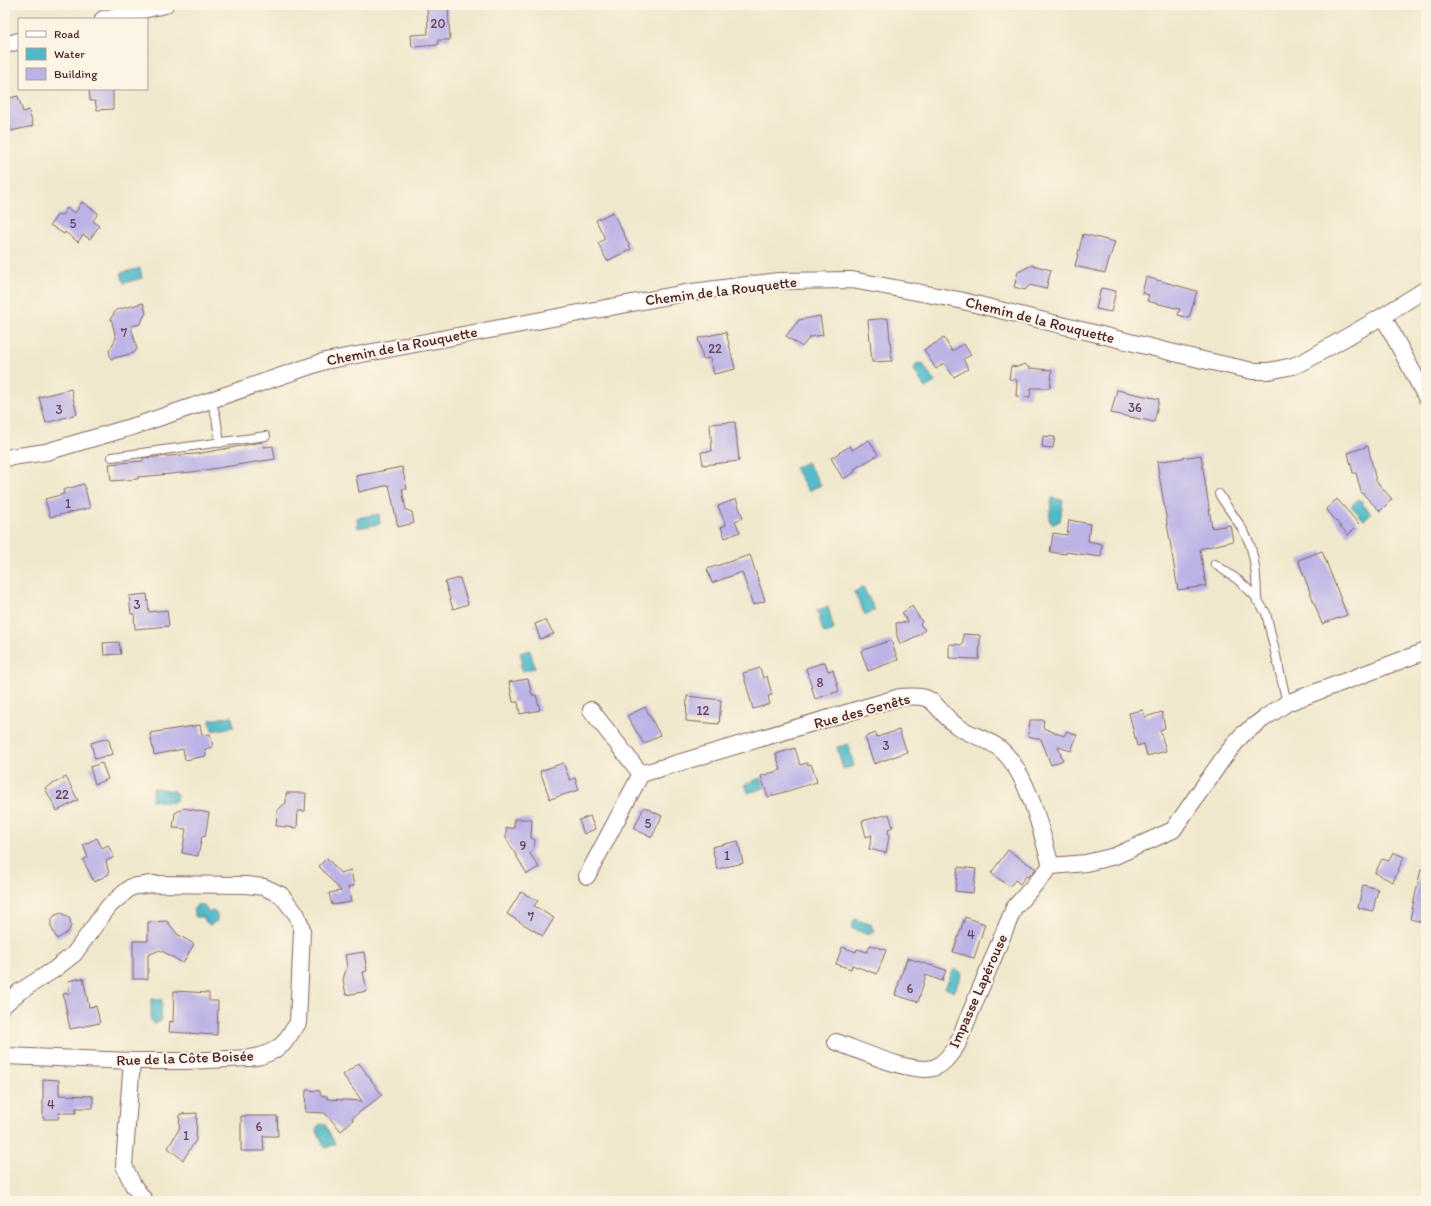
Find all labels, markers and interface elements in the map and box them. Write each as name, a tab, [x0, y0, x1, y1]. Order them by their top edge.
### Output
house number: 20	[431, 16, 445, 31]
legend	[18, 18, 148, 90]
text: Road	[54, 27, 80, 41]
text: Water	[54, 47, 85, 61]
text: Building	[54, 67, 98, 81]
house number: 5	[70, 216, 77, 231]
street label: Chemin de la Rouquette	[644, 273, 798, 309]
street label: Chemin de la Rouquette	[964, 293, 1116, 347]
street label: Chemin de la Rouquette	[325, 323, 479, 369]
house number: 7	[121, 325, 128, 340]
house number: 22	[708, 341, 722, 356]
house number: 36	[1128, 400, 1142, 415]
house number: 3	[55, 402, 63, 417]
house number: 1	[65, 496, 71, 511]
house number: 3	[133, 597, 141, 612]
house number: 8	[816, 675, 824, 690]
street label: Rue des Genêts	[812, 689, 912, 732]
house number: 12	[697, 703, 710, 718]
house number: 3	[882, 738, 890, 753]
house number: 22	[55, 787, 69, 802]
house number: 5	[645, 816, 652, 831]
house number: 9	[520, 838, 527, 853]
house number: 1	[724, 848, 730, 863]
house number: 7	[528, 909, 535, 924]
house number: 4	[967, 927, 975, 942]
street label: Impasse Lapérouse	[945, 931, 1011, 1051]
house number: 6	[907, 981, 914, 996]
street label: Rue de la Côte Boisée	[116, 1047, 254, 1069]
house number: 4	[47, 1097, 55, 1112]
house number: 6	[256, 1119, 263, 1134]
house number: 1	[183, 1128, 189, 1143]

